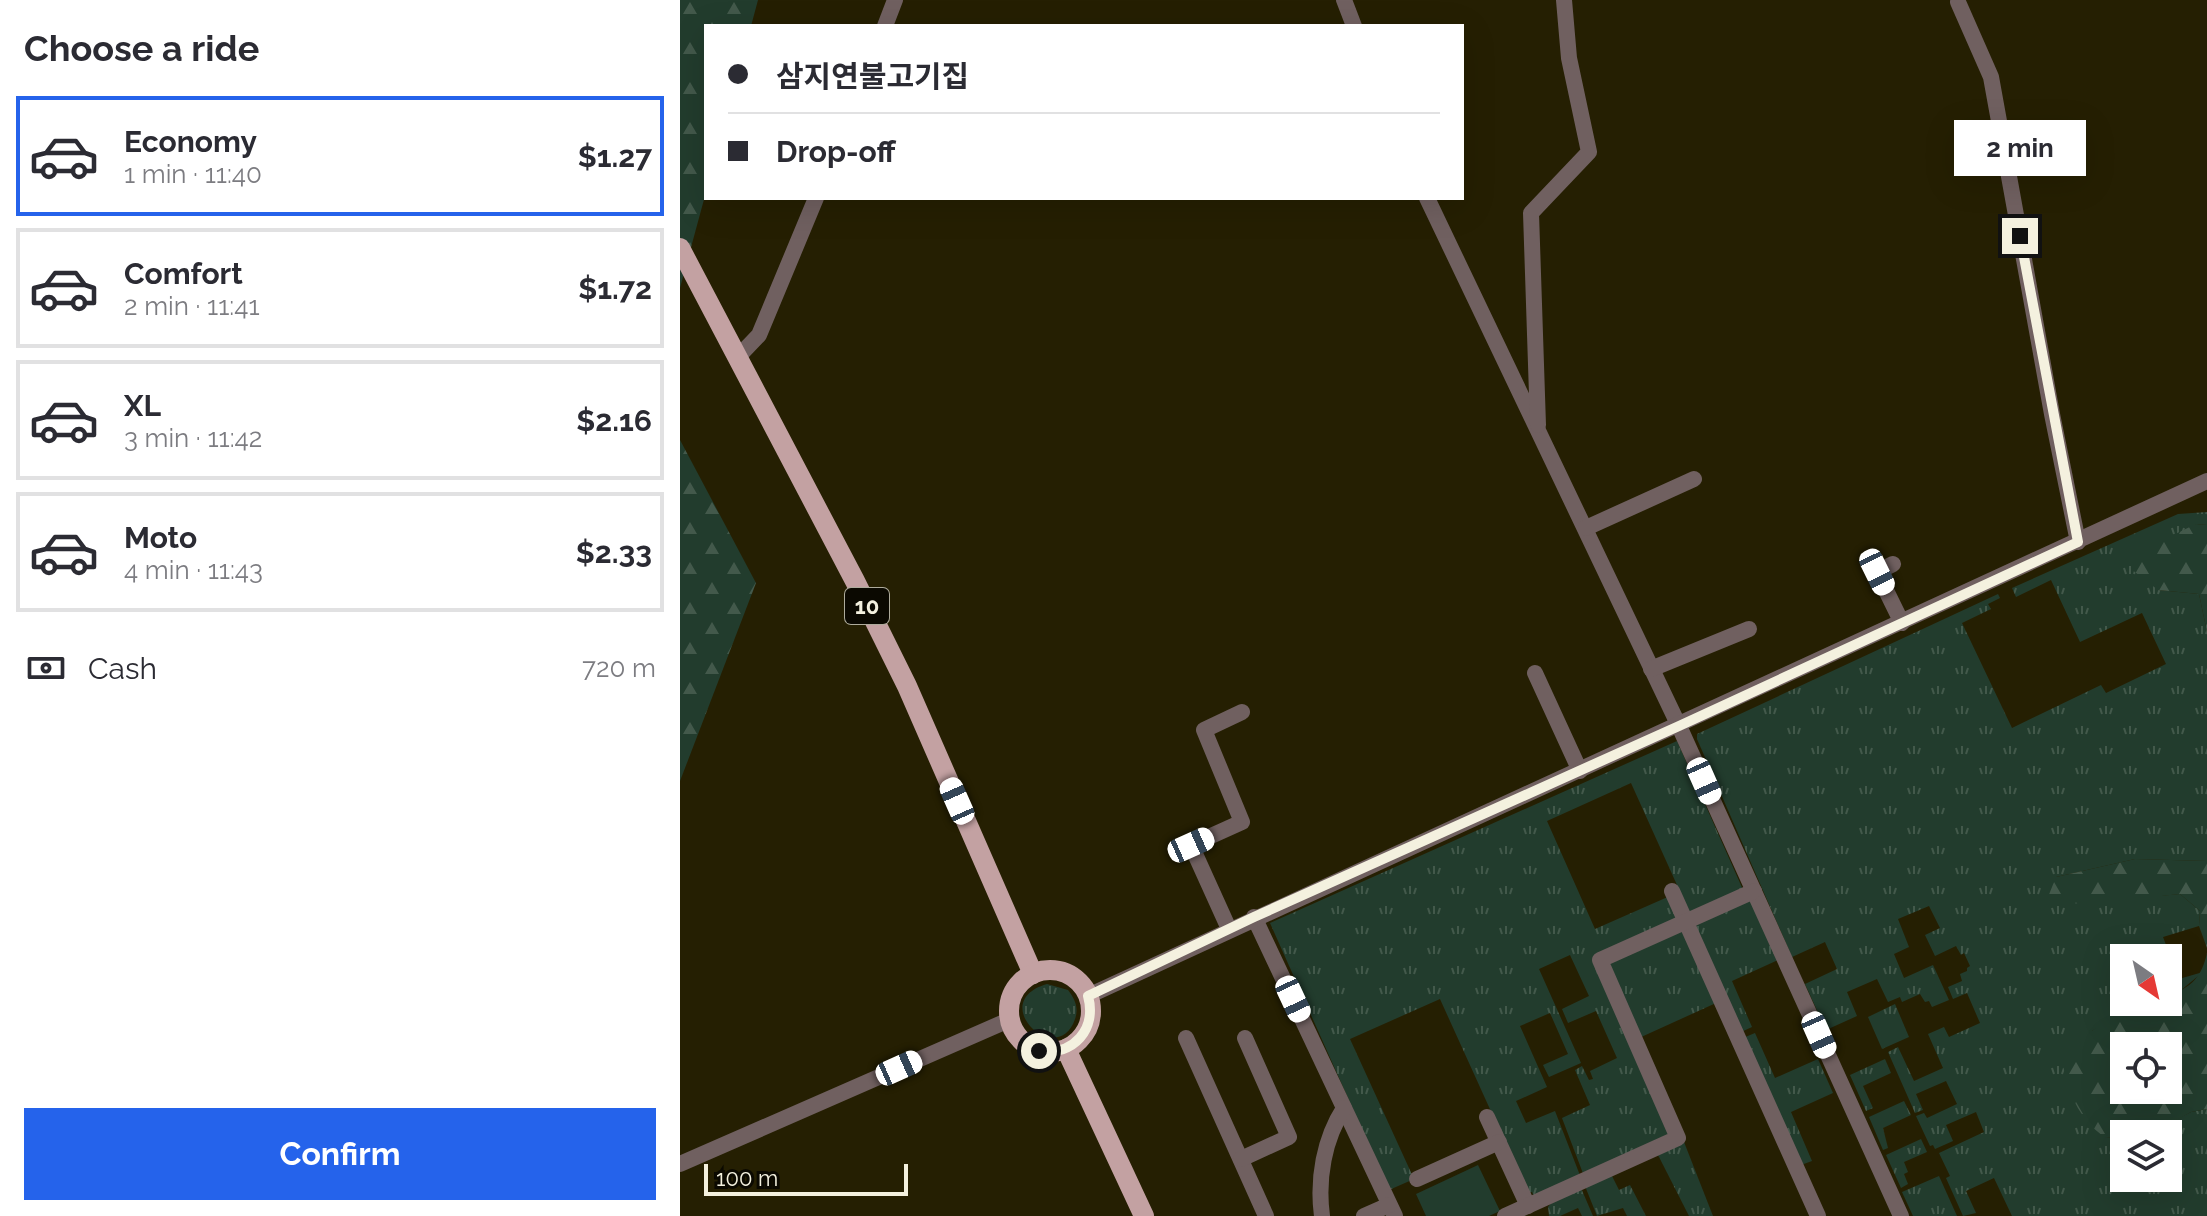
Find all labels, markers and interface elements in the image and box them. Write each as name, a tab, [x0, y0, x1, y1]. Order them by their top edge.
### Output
text: Choose a ride	[24, 27, 259, 69]
text: 삼지연불고기집	[776, 59, 969, 94]
icon: car	[28, 120, 100, 192]
callout: 2 min	[1954, 120, 2086, 176]
text: Economy	[124, 124, 257, 159]
text: 2 min	[1986, 133, 2054, 163]
text: Drop-off	[776, 134, 896, 169]
text: $1.27	[578, 139, 652, 174]
text: 1 min · 11:40	[124, 159, 262, 189]
route end	[2002, 218, 2038, 254]
icon: car	[28, 252, 100, 324]
text: Comfort	[124, 256, 243, 291]
text: $1.72	[578, 271, 652, 306]
text: 2 min · 11:41	[124, 291, 260, 321]
icon: car	[28, 384, 100, 456]
text: XL	[124, 388, 161, 423]
text: $2.16	[576, 403, 652, 438]
text: 3 min · 11:42	[124, 423, 262, 453]
icon: car	[28, 516, 100, 588]
text: Moto	[124, 520, 197, 555]
text: $2.33	[576, 535, 652, 570]
car	[1856, 545, 1898, 599]
text: 4 min · 11:43	[124, 555, 263, 585]
road number: 10	[845, 588, 889, 624]
icon: cash	[24, 646, 68, 690]
text: Cash	[88, 651, 157, 686]
text: 720 m	[582, 653, 656, 683]
car	[1683, 754, 1725, 808]
car	[936, 774, 978, 828]
car	[1164, 824, 1218, 866]
north arrow	[2110, 944, 2182, 1016]
map controls	[2110, 944, 2182, 1192]
car	[1272, 972, 1314, 1026]
car	[1798, 1008, 1840, 1062]
button: locate	[2110, 1032, 2182, 1104]
route start	[1021, 1033, 1057, 1069]
car	[872, 1047, 926, 1089]
button: Confirm	[24, 1108, 656, 1200]
button: layers	[2110, 1120, 2182, 1192]
scale bar	[704, 1160, 908, 1196]
text: 100 m	[716, 1165, 778, 1191]

